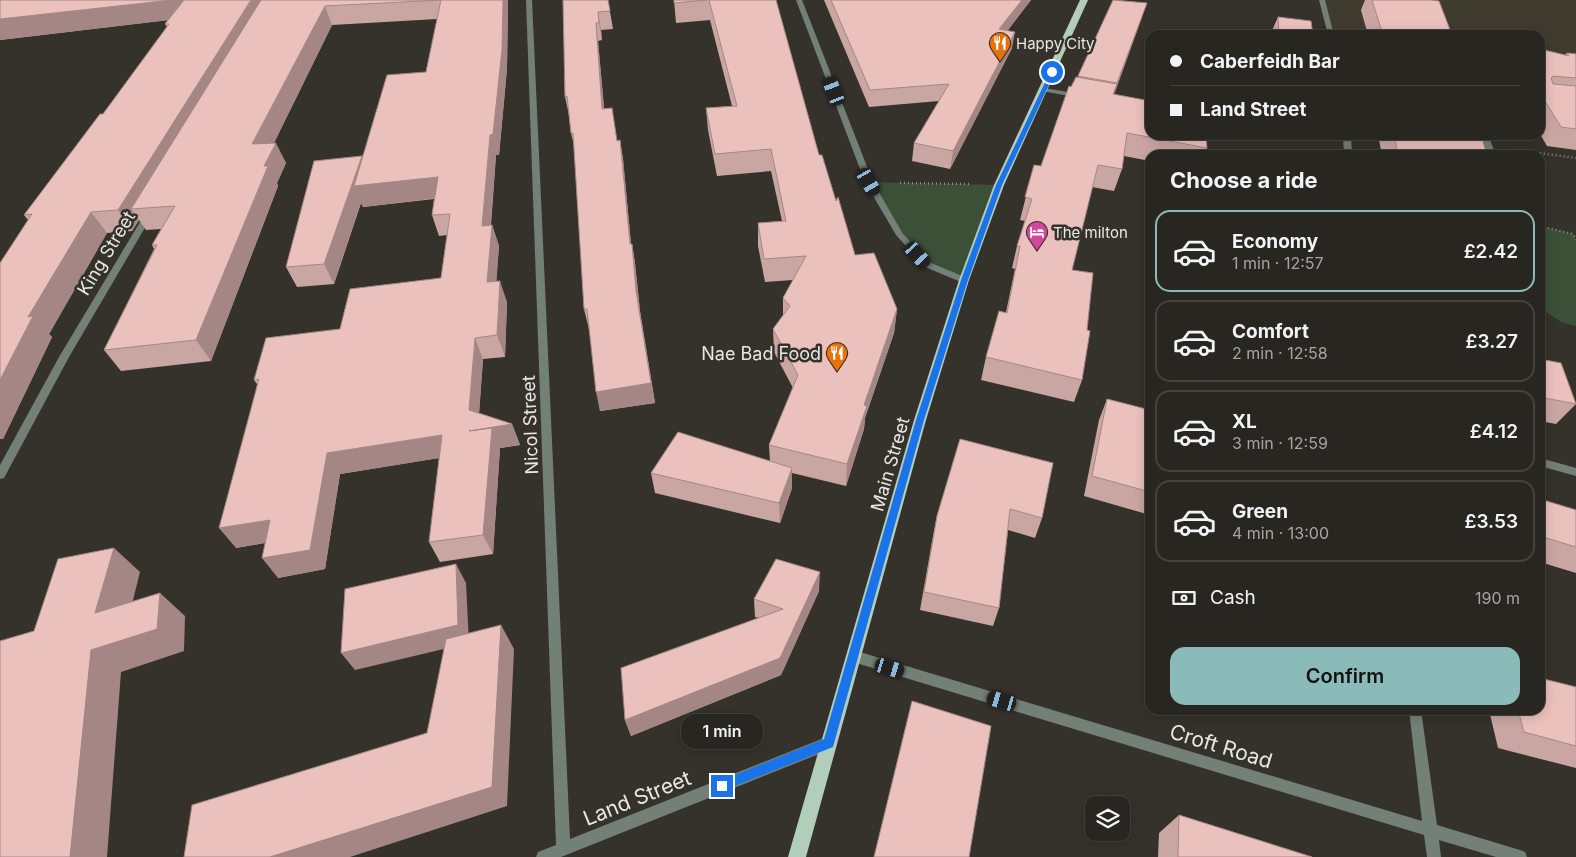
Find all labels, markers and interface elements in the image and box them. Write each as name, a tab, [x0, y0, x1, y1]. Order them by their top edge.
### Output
restaurant icon: Happy City	[988, 31, 1012, 62]
place label: Happy City	[1016, 34, 1095, 53]
text: Caberfeidh Bar	[1200, 50, 1340, 73]
route start	[1041, 61, 1063, 83]
car	[821, 74, 846, 108]
text: Land Street	[1200, 98, 1306, 121]
car	[855, 165, 882, 199]
text: Choose a ride	[1170, 167, 1318, 193]
street label: King Street	[73, 207, 139, 299]
hotel icon: The milton	[1025, 220, 1049, 251]
place label: The milton	[1053, 223, 1128, 242]
icon: car	[1172, 229, 1217, 274]
text: Economy	[1232, 230, 1318, 253]
car	[902, 239, 933, 271]
text: £2.42	[1464, 240, 1518, 263]
text: 1 min · 12:57	[1232, 253, 1324, 273]
icon: car	[1172, 319, 1217, 364]
text: Comfort	[1232, 320, 1309, 343]
text: £3.27	[1466, 330, 1518, 353]
restaurant icon: Nae Bad Food	[825, 341, 849, 372]
place label: Nae Bad Food	[701, 343, 821, 364]
text: 2 min · 12:58	[1232, 343, 1328, 363]
street label: Nicol Street	[518, 375, 542, 475]
icon: car	[1172, 409, 1217, 454]
text: XL	[1232, 410, 1257, 433]
street label: Main Street	[867, 414, 914, 514]
text: £4.12	[1470, 420, 1518, 443]
text: 3 min · 12:59	[1232, 433, 1328, 453]
icon: car	[1172, 499, 1217, 544]
text: Green	[1232, 500, 1288, 523]
text: £3.53	[1464, 510, 1518, 533]
text: 4 min · 13:00	[1232, 523, 1329, 543]
icon: cash	[1170, 584, 1198, 612]
text: Cash	[1210, 586, 1256, 609]
text: 190 m	[1475, 588, 1520, 608]
button: Confirm	[1170, 647, 1520, 705]
car	[873, 656, 906, 680]
car	[985, 690, 1018, 712]
callout: 1 min	[681, 714, 763, 748]
street label: Croft Road	[1167, 719, 1275, 773]
text: 1 min	[702, 721, 742, 741]
street label: Land Street	[579, 765, 695, 831]
route end	[711, 775, 733, 797]
map controls	[1085, 796, 1130, 841]
button: layers	[1085, 796, 1130, 841]

